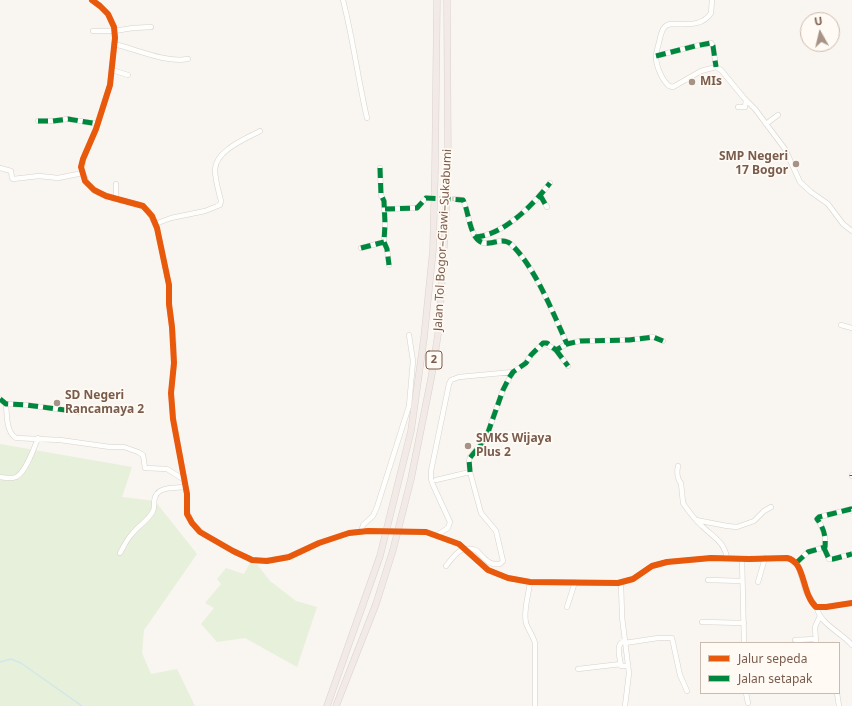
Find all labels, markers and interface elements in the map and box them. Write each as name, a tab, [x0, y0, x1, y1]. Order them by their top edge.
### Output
north arrow	[800, 12, 840, 52]
text: U	[813, 13, 824, 29]
place label: MIs	[700, 75, 722, 89]
marker: MIs	[687, 77, 697, 87]
street label: Jalan Tol Bogor–Ciawi–Sukabumi	[431, 148, 455, 332]
place label: SMP Negeri 17 Bogor	[719, 150, 788, 178]
marker: SMP Negeri 17 Bogor	[791, 159, 801, 169]
road number: 2	[426, 351, 442, 369]
place label: SD Negeri Rancamaya 2	[65, 389, 144, 417]
marker: SD Negeri Rancamaya 2	[52, 398, 62, 408]
place label: SMKS Wijaya Plus 2	[476, 432, 552, 460]
marker: SMKS Wijaya Plus 2	[463, 441, 473, 451]
legend	[700, 642, 840, 694]
text: Jalur sepeda	[738, 650, 807, 667]
text: Jalan setapak	[738, 670, 812, 687]

